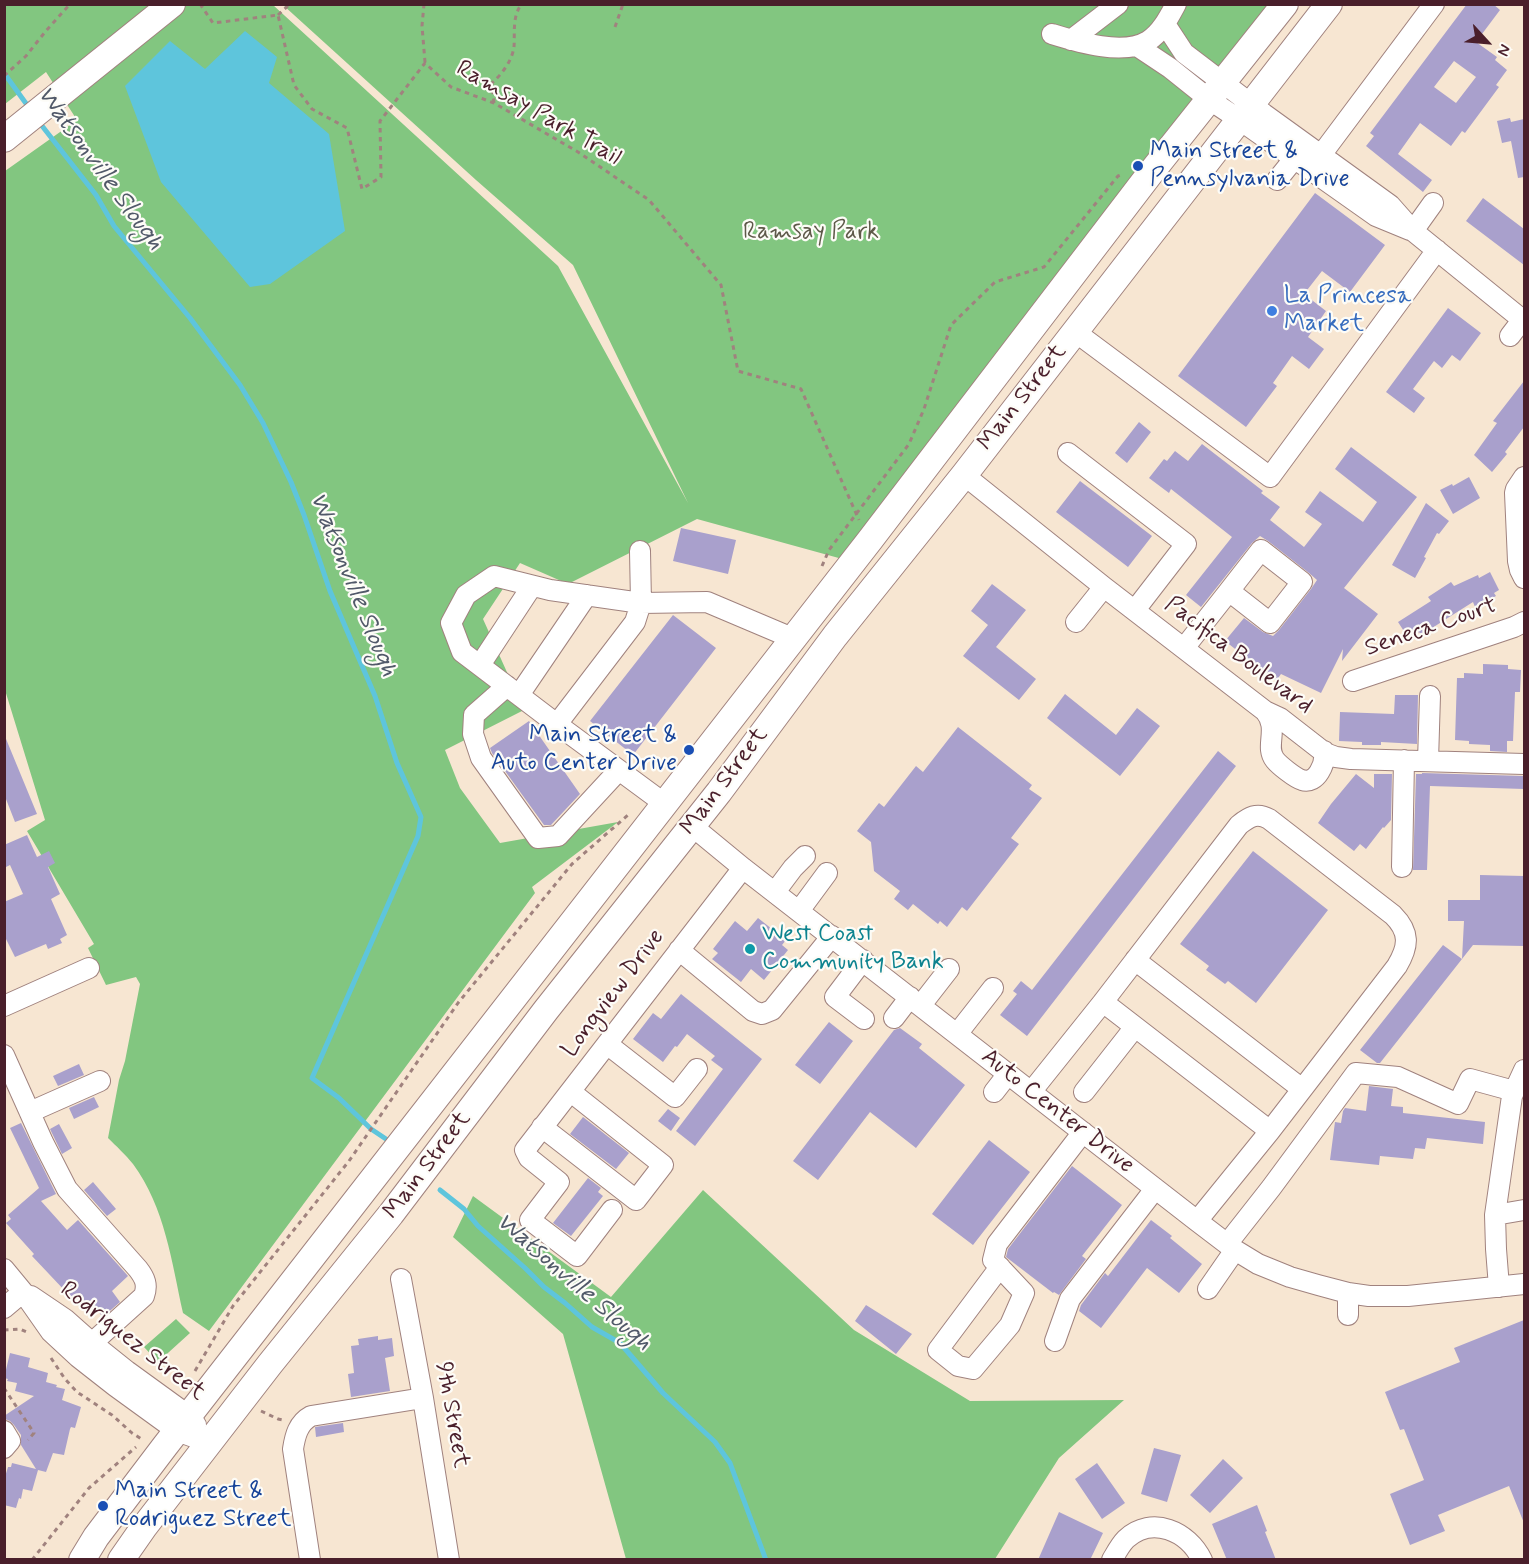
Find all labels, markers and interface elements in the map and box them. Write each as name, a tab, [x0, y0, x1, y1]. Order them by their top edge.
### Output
north arrow	[1457, 12, 1517, 72]
text: N	[1492, 41, 1515, 60]
street label: Ramsay Park Trail	[450, 55, 626, 173]
water label: Watsonville Slough	[29, 80, 169, 258]
place label: Main Street & Pennsylvania Drive	[1150, 138, 1349, 194]
marker: Main Street & Pennsylvania Drive	[1131, 159, 1145, 173]
park label: Ramsay Park	[743, 219, 879, 247]
place label: La Princesa Market	[1284, 283, 1411, 339]
marker: La Princesa Market	[1265, 304, 1279, 318]
street label: Main Street	[972, 339, 1074, 457]
water label: Watsonville Slough	[301, 488, 403, 682]
street label: Pacifica Boulevard	[1158, 591, 1318, 721]
street label: Seneca Court	[1361, 592, 1501, 664]
place label: Main Street & Auto Center Drive	[491, 722, 677, 778]
street label: Main Street	[675, 722, 775, 842]
marker: Main Street & Auto Center Drive	[682, 743, 696, 757]
place label: West Coast Community Bank	[762, 921, 944, 977]
street label: Longview Drive	[556, 924, 672, 1064]
marker: West Coast Community Bank	[743, 942, 757, 956]
street label: Auto Center Drive	[975, 1043, 1139, 1181]
street label: Main Street	[378, 1106, 478, 1226]
water label: Watsonville Slough	[489, 1207, 657, 1359]
street label: Rodriguez Street	[54, 1276, 210, 1408]
street label: 9th Street	[428, 1360, 474, 1470]
place label: Main Street & Rodriguez Street	[115, 1478, 292, 1534]
marker: Main Street & Rodriguez Street	[96, 1499, 110, 1513]

